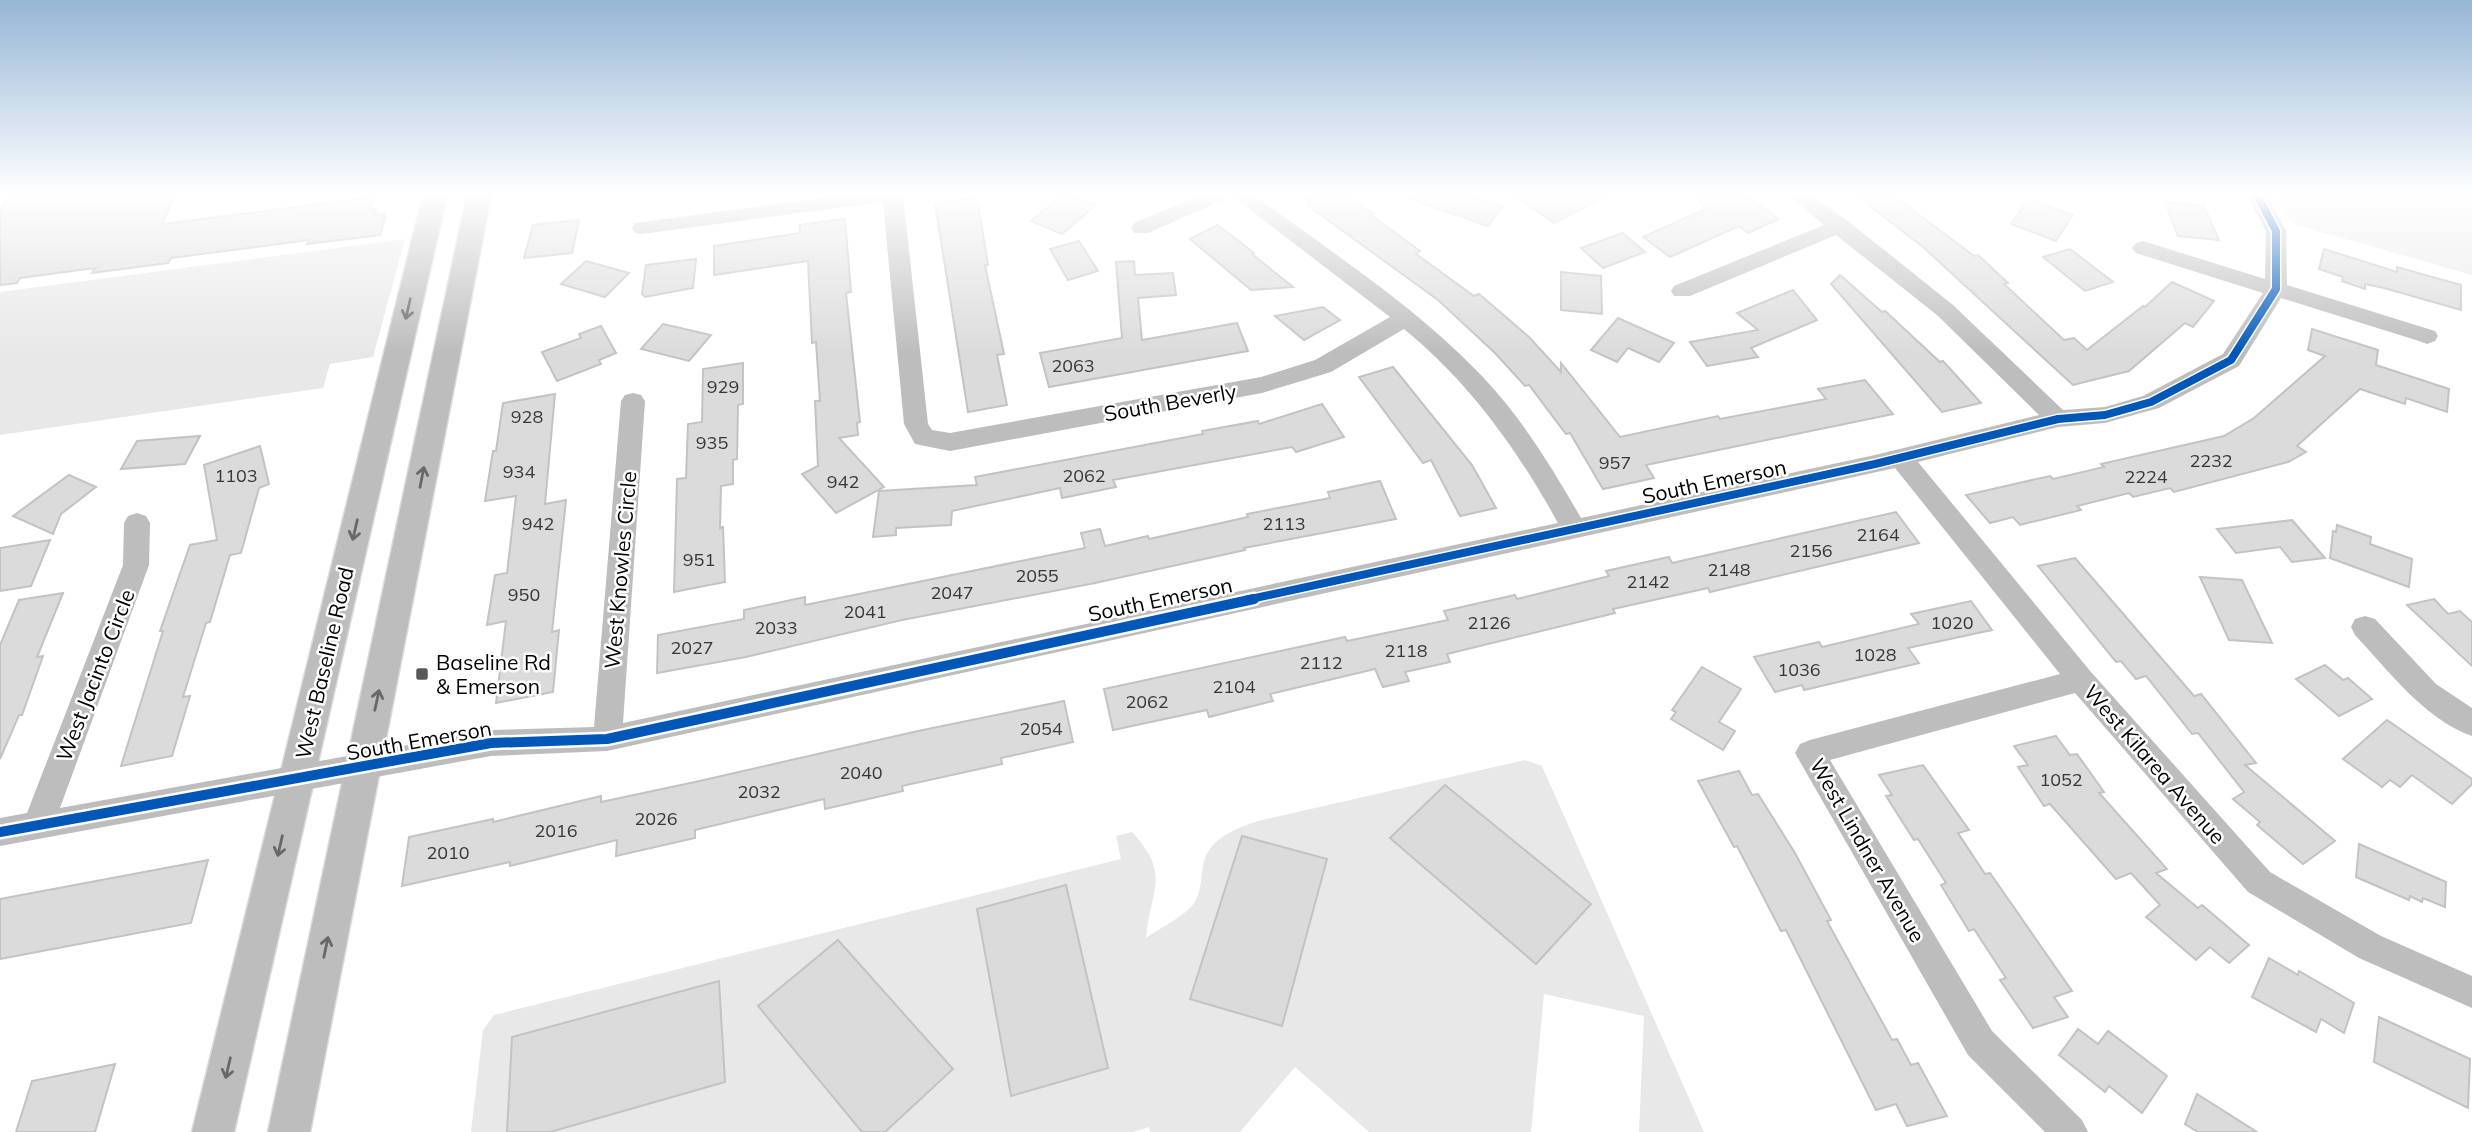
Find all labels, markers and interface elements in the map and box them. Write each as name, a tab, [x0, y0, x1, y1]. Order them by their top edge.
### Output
one-way arrow	[401, 297, 414, 320]
house number: 2063	[1051, 354, 1095, 377]
house number: 929	[707, 375, 739, 398]
street label: South Beverly	[1102, 378, 1238, 426]
house number: 928	[511, 405, 543, 428]
house number: 935	[696, 431, 728, 454]
house number: 2232	[2189, 449, 2233, 472]
house number: 957	[1599, 451, 1631, 474]
street label: South Emerson	[1640, 453, 1788, 509]
house number: 934	[503, 460, 535, 483]
house number: 1103	[214, 464, 258, 487]
house number: 2062	[1062, 464, 1106, 487]
house number: 2224	[2124, 465, 2168, 488]
one-way arrow	[416, 466, 429, 489]
street label: West Knowles Circle	[598, 470, 642, 670]
house number: 942	[827, 470, 859, 493]
house number: 942	[522, 512, 554, 535]
house number: 2113	[1262, 512, 1306, 535]
one-way arrow	[348, 518, 362, 541]
house number: 2164	[1856, 523, 1900, 546]
house number: 2156	[1789, 539, 1833, 562]
house number: 951	[683, 548, 715, 571]
house number: 2148	[1707, 558, 1751, 581]
house number: 2055	[1015, 564, 1059, 587]
street label: West Baseline Road	[289, 565, 359, 761]
house number: 2142	[1626, 570, 1670, 593]
street label: South Emerson	[1086, 571, 1234, 627]
house number: 2047	[930, 581, 974, 604]
house number: 950	[508, 583, 540, 606]
street label: West Jacinto Circle	[50, 585, 140, 765]
house number: 2041	[843, 600, 887, 623]
house number: 2126	[1467, 611, 1511, 634]
house number: 1020	[1930, 611, 1974, 634]
house number: 2033	[754, 616, 798, 639]
house number: 2027	[670, 636, 714, 659]
house number: 2118	[1384, 639, 1428, 662]
house number: 1028	[1853, 643, 1897, 666]
place label: Baseline Rd & Emerson	[436, 649, 551, 699]
house number: 2112	[1299, 651, 1343, 674]
house number: 1036	[1777, 658, 1821, 681]
marker: Baseline Rd & Emerson	[414, 666, 430, 682]
house number: 2104	[1212, 675, 1256, 698]
street label: West Kilarea Avenue	[2079, 679, 2231, 849]
one-way arrow	[371, 689, 385, 712]
house number: 2062	[1125, 690, 1169, 713]
street label: South Emerson	[344, 714, 494, 766]
house number: 2054	[1019, 717, 1063, 740]
street label: West Lindner Avenue	[1805, 753, 1931, 947]
house number: 2040	[839, 761, 883, 784]
house number: 1052	[2039, 768, 2083, 791]
house number: 2032	[737, 780, 781, 803]
house number: 2026	[634, 807, 678, 830]
house number: 2016	[534, 819, 578, 842]
one-way arrow	[273, 834, 287, 857]
house number: 2010	[426, 841, 470, 864]
one-way arrow	[319, 936, 333, 959]
one-way arrow	[221, 1056, 234, 1079]

